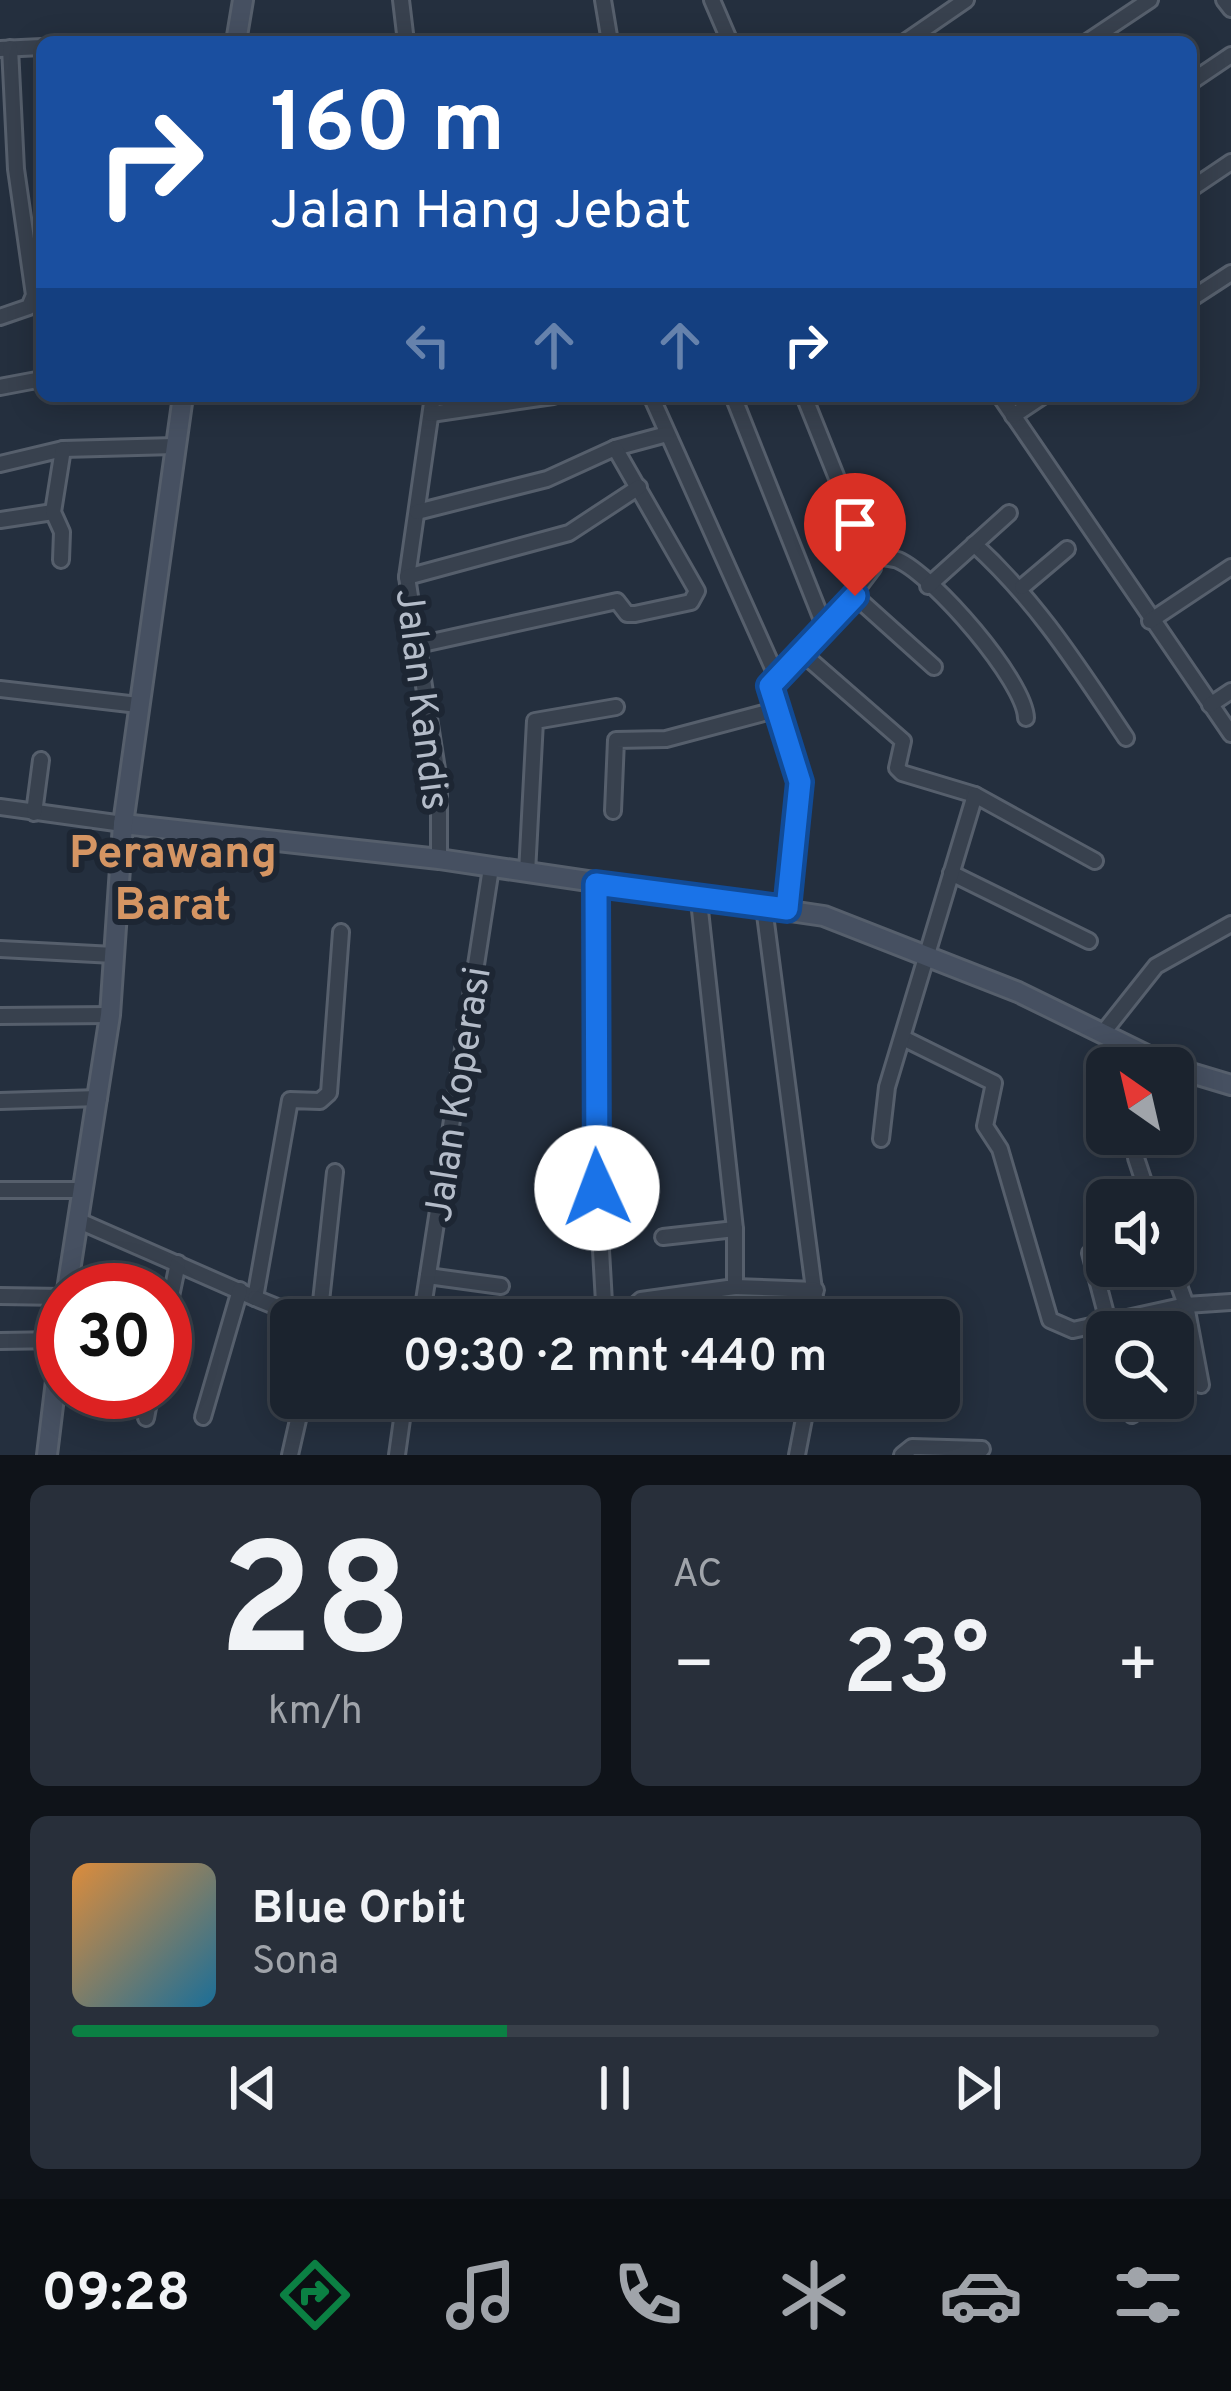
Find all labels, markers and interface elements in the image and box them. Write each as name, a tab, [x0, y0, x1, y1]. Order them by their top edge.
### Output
text: 160 m	[270, 75, 505, 181]
icon: right	[72, 84, 228, 240]
text: Jalan Hang Jebat	[270, 179, 691, 248]
icon: left	[395, 312, 461, 378]
icon: ahead	[521, 312, 587, 378]
icon: ahead	[647, 312, 713, 378]
icon: right	[773, 312, 839, 378]
pin	[804, 473, 906, 596]
icon: arrive	[822, 491, 888, 557]
street label: Jalan Kandis	[382, 586, 457, 813]
district label: Perawang Barat	[69, 827, 277, 936]
street label: Jalan Koperasi	[416, 964, 505, 1226]
north arrow	[1086, 1047, 1194, 1155]
map controls	[1086, 1047, 1194, 1419]
position arrow	[534, 1125, 660, 1251]
button: sound	[1086, 1179, 1194, 1287]
speed limit sign: 30	[36, 1263, 192, 1419]
button: search	[1086, 1311, 1194, 1419]
text: 09:30 · 2 mnt · 440 m	[403, 1330, 827, 1387]
text: 28	[218, 1512, 412, 1710]
text: AC	[673, 1552, 722, 1601]
text: 23°	[843, 1612, 989, 1725]
text: −	[673, 1627, 715, 1710]
text: +	[1116, 1627, 1159, 1710]
text: km/h	[268, 1689, 363, 1738]
text: Blue Orbit	[252, 1882, 466, 1939]
text: Sona	[252, 1939, 339, 1988]
icon: previous	[220, 2055, 286, 2121]
icon: pause	[582, 2055, 648, 2121]
icon: next	[945, 2055, 1011, 2121]
icon: directions	[273, 2253, 357, 2337]
icon: music	[439, 2253, 523, 2337]
icon: phone	[606, 2253, 690, 2337]
icon: climate	[772, 2253, 856, 2337]
icon: car	[939, 2253, 1023, 2337]
icon: filters	[1106, 2253, 1190, 2337]
text: 09:28	[41, 2261, 190, 2330]

